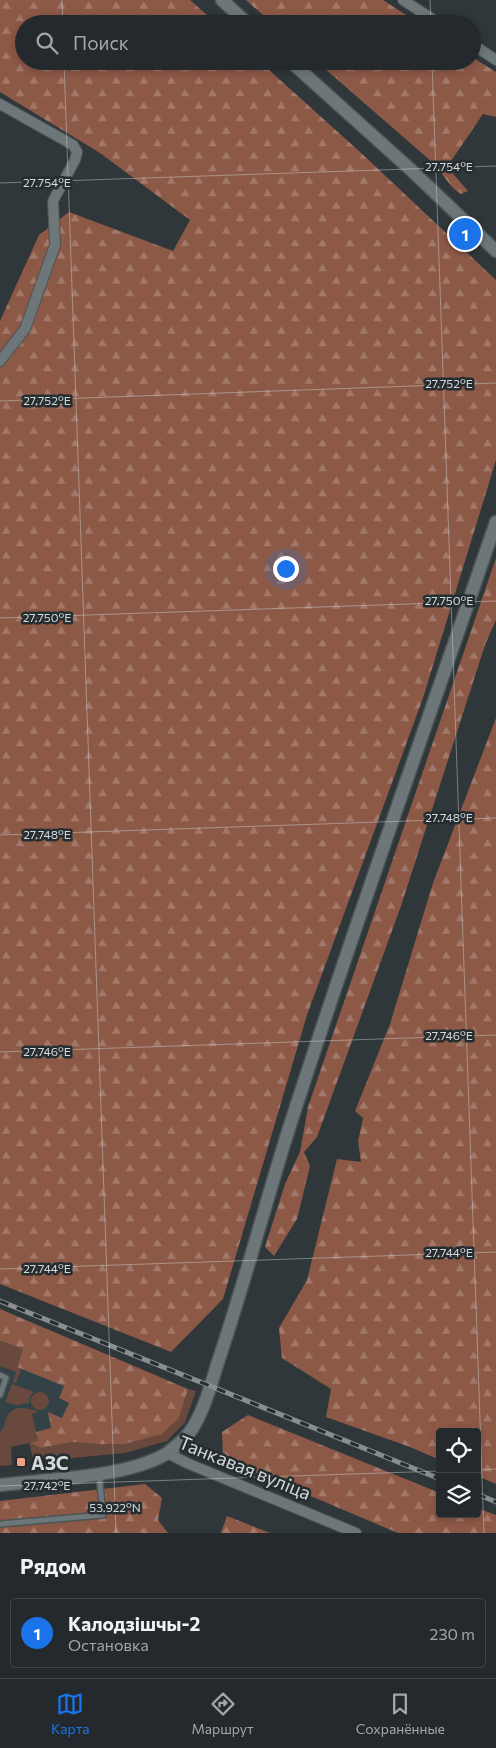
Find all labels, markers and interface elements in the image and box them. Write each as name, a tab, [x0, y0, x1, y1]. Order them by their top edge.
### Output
search box	[15, 15, 481, 70]
icon: search	[33, 29, 61, 57]
text: Поиск	[73, 31, 129, 54]
text: 27.754°E	[425, 159, 473, 173]
text: 27.754°E	[23, 175, 71, 189]
pin: 1	[449, 215, 481, 253]
text: 27.752°E	[425, 376, 473, 390]
text: 27.752°E	[23, 393, 71, 407]
your location	[273, 556, 299, 582]
text: 27.750°E	[425, 593, 473, 607]
text: 27.750°E	[23, 610, 71, 624]
text: 27.748°E	[425, 810, 473, 824]
text: 27.748°E	[23, 827, 71, 841]
text: 27.746°E	[425, 1028, 473, 1042]
text: 27.746°E	[23, 1044, 71, 1058]
text: 27.744°E	[425, 1245, 473, 1259]
text: 27.744°E	[23, 1261, 71, 1275]
map controls	[436, 1428, 481, 1518]
button: locate	[436, 1428, 481, 1473]
street label: Танкавая вуліца	[175, 1430, 315, 1504]
place label: АЗС	[31, 1451, 69, 1474]
marker: АЗС	[15, 1456, 27, 1468]
button: layers	[436, 1473, 481, 1518]
text: 27.742°E	[23, 1478, 71, 1492]
text: 53.922°N	[89, 1500, 141, 1514]
text: Рядом	[20, 1553, 86, 1578]
text: Калодзішчы-2	[68, 1612, 200, 1635]
text: 1	[33, 1624, 41, 1643]
text: 230 m	[430, 1624, 475, 1643]
text: Остановка	[68, 1635, 149, 1654]
tab: Карта	[51, 1690, 90, 1737]
tab: Маршрут	[192, 1690, 254, 1737]
tab: Сохранённые	[356, 1690, 445, 1737]

